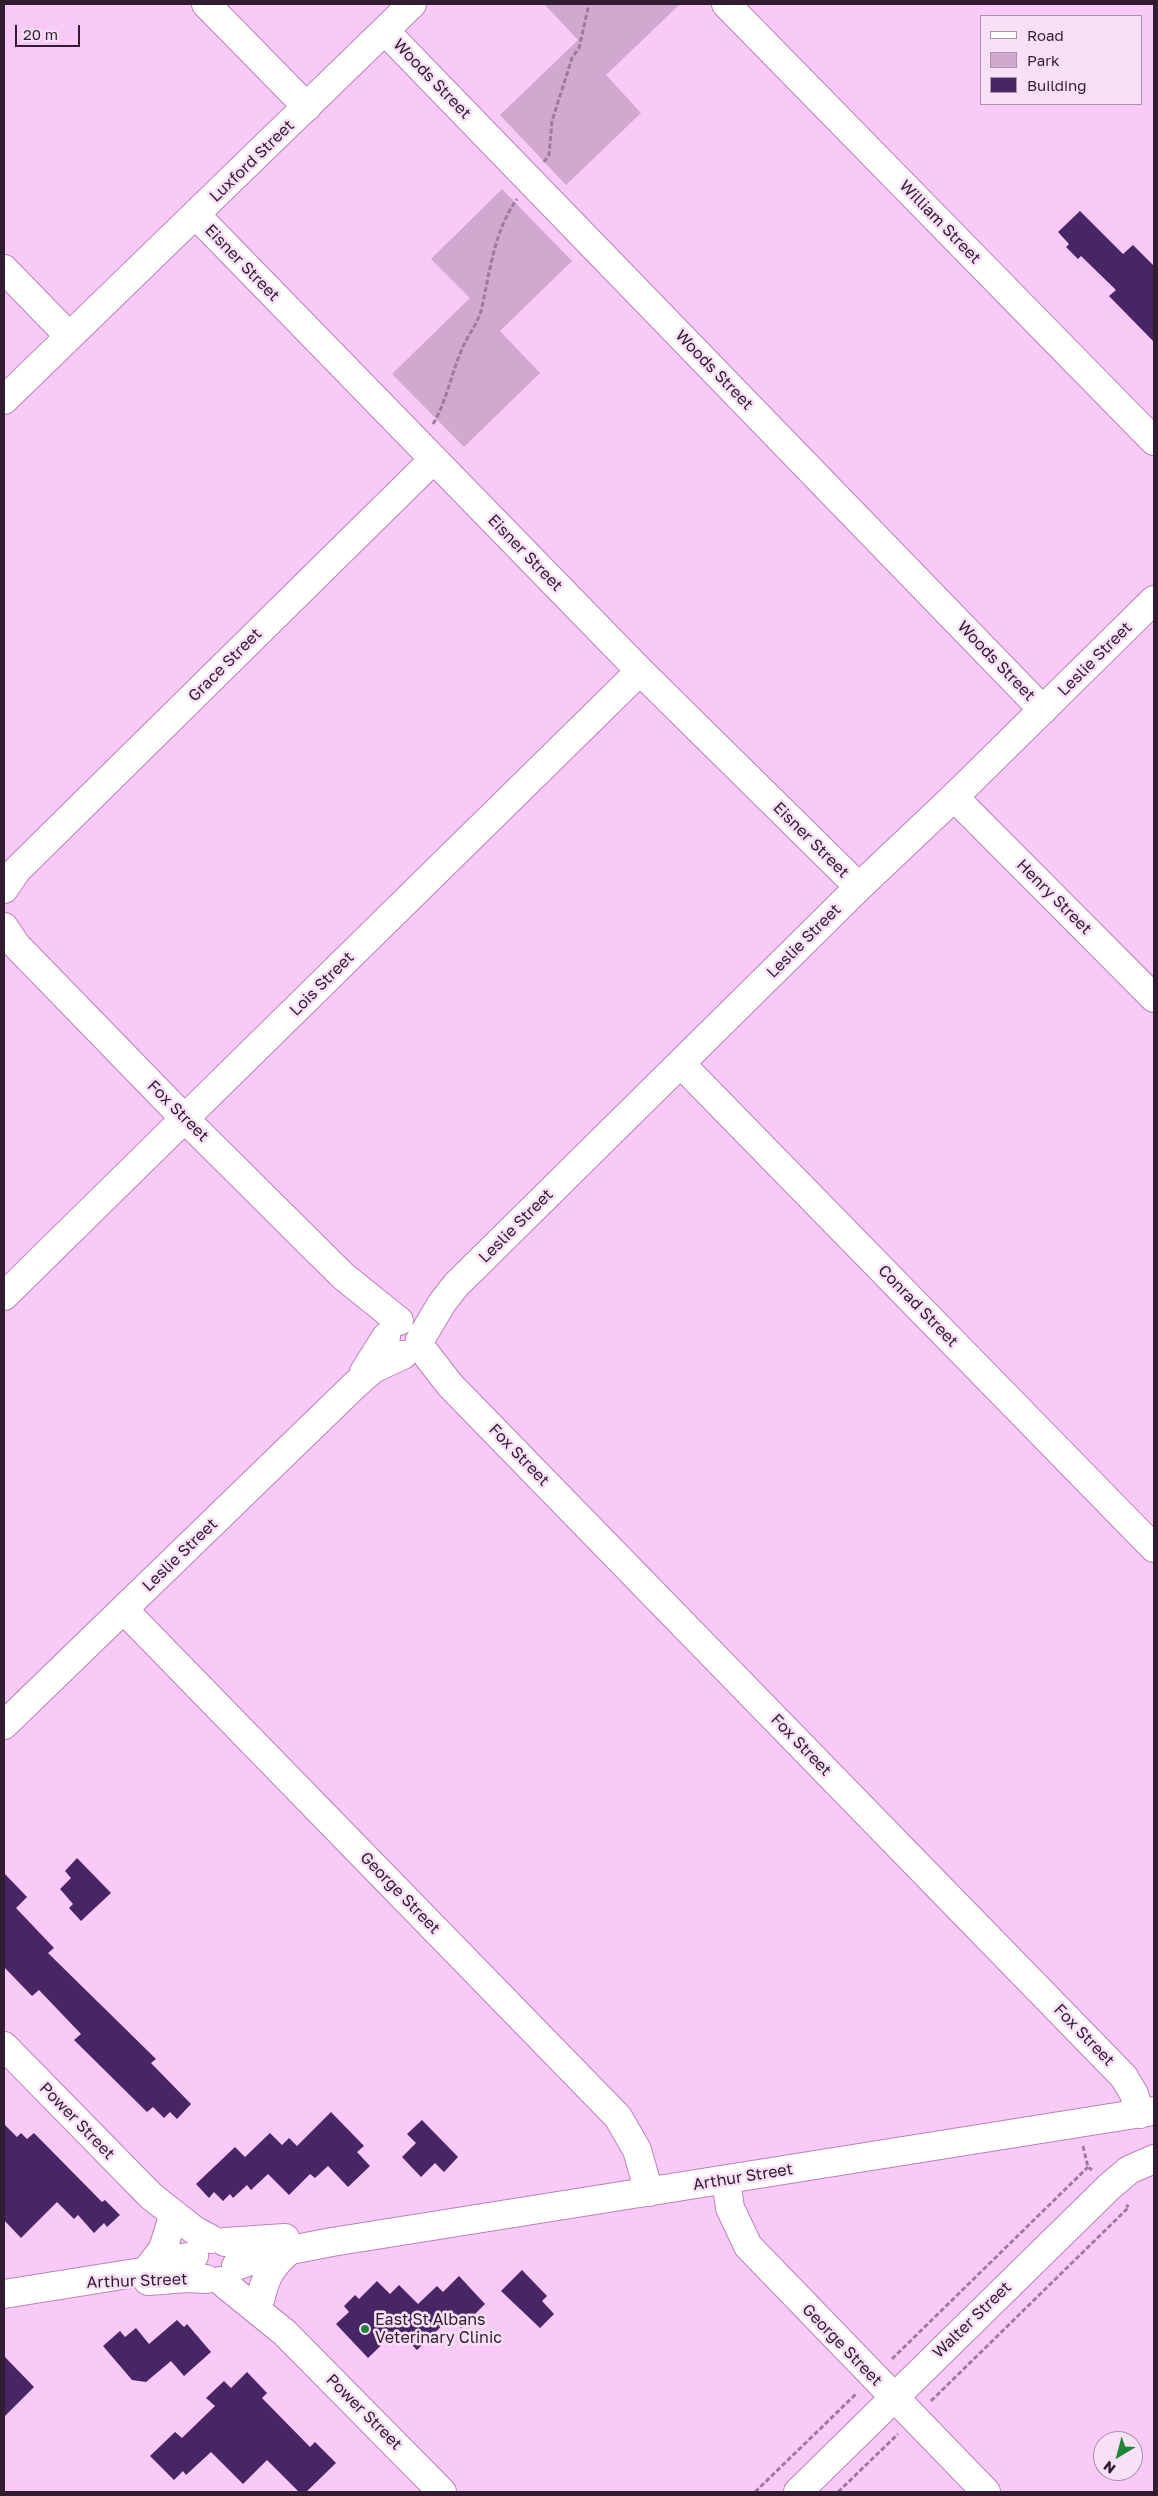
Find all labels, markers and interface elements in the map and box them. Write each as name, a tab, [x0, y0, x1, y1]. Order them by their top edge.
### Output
scale bar	[18, 15, 82, 47]
legend	[980, 15, 1143, 105]
text: 20 m	[23, 25, 58, 43]
text: Road	[1027, 26, 1064, 44]
street label: Woods Street	[389, 35, 475, 123]
text: Park	[1027, 51, 1059, 69]
text: Building	[1027, 76, 1087, 94]
street label: Luxford Street	[206, 116, 298, 206]
street label: William Street	[895, 176, 985, 268]
street label: Eisner Street	[201, 221, 283, 305]
street label: Woods Street	[671, 326, 757, 414]
street label: Eisner Street	[484, 511, 566, 595]
street label: Woods Street	[953, 617, 1039, 705]
street label: Leslie Street	[1054, 618, 1136, 700]
street label: Grace Street	[184, 624, 266, 706]
street label: Eisner Street	[769, 798, 853, 882]
street label: Henry Street	[1012, 855, 1096, 939]
street label: Leslie Street	[763, 900, 845, 982]
street label: Lois Street	[286, 948, 358, 1020]
street label: Fox Street	[143, 1076, 213, 1146]
street label: Leslie Street	[475, 1185, 557, 1267]
street label: Conrad Street	[874, 1261, 962, 1351]
street label: Fox Street	[485, 1420, 553, 1490]
street label: Leslie Street	[139, 1514, 221, 1596]
street label: Fox Street	[767, 1710, 835, 1780]
street label: George Street	[356, 1848, 444, 1938]
street label: Fox Street	[1050, 2000, 1118, 2070]
street label: Power Street	[36, 2079, 118, 2163]
street label: Arthur Street	[692, 2160, 794, 2194]
street label: Arthur Street	[86, 2270, 188, 2292]
street label: Walter Street	[929, 2278, 1015, 2362]
street label: George Street	[798, 2300, 886, 2390]
place label: East St Albans Veterinary Clinic	[375, 2310, 502, 2348]
marker: East St Albans Veterinary Clinic	[359, 2323, 371, 2335]
street label: Power Street	[322, 2370, 406, 2454]
north arrow	[1093, 2431, 1143, 2481]
text: N	[1100, 2458, 1119, 2478]

